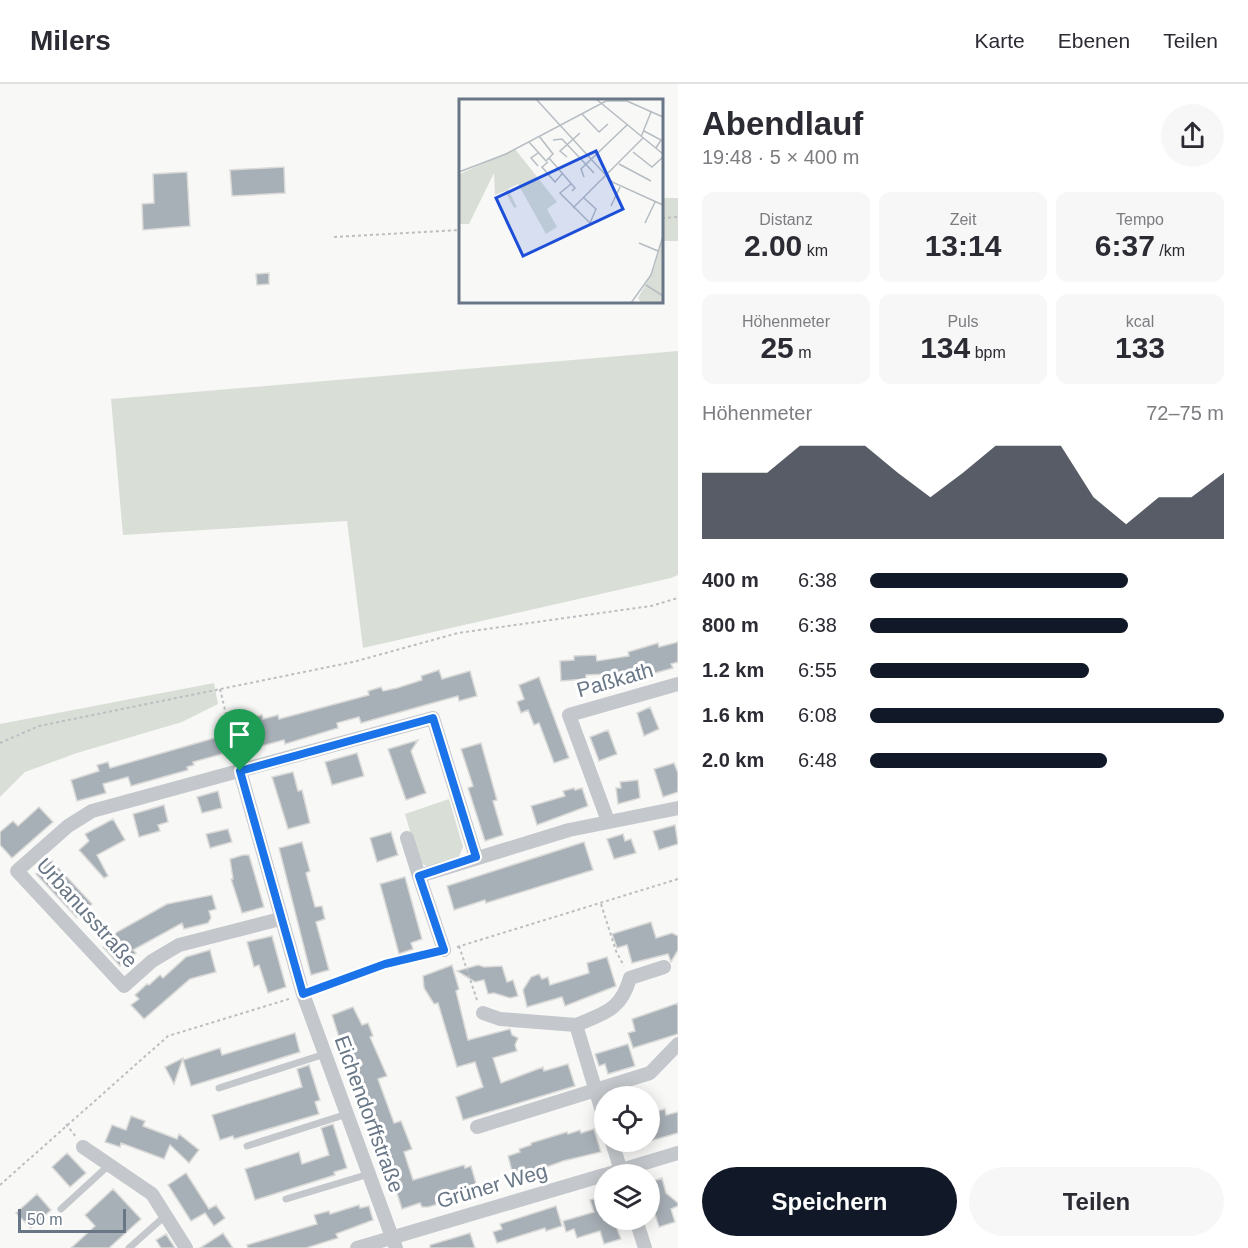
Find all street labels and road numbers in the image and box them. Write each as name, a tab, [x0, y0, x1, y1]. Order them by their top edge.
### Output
street label: Paßkath	[574, 658, 656, 701]
street label: Urbanusstraße	[32, 853, 142, 972]
street label: Eichendorffstraße	[330, 1032, 409, 1195]
street label: Grüner Weg	[434, 1159, 550, 1212]

